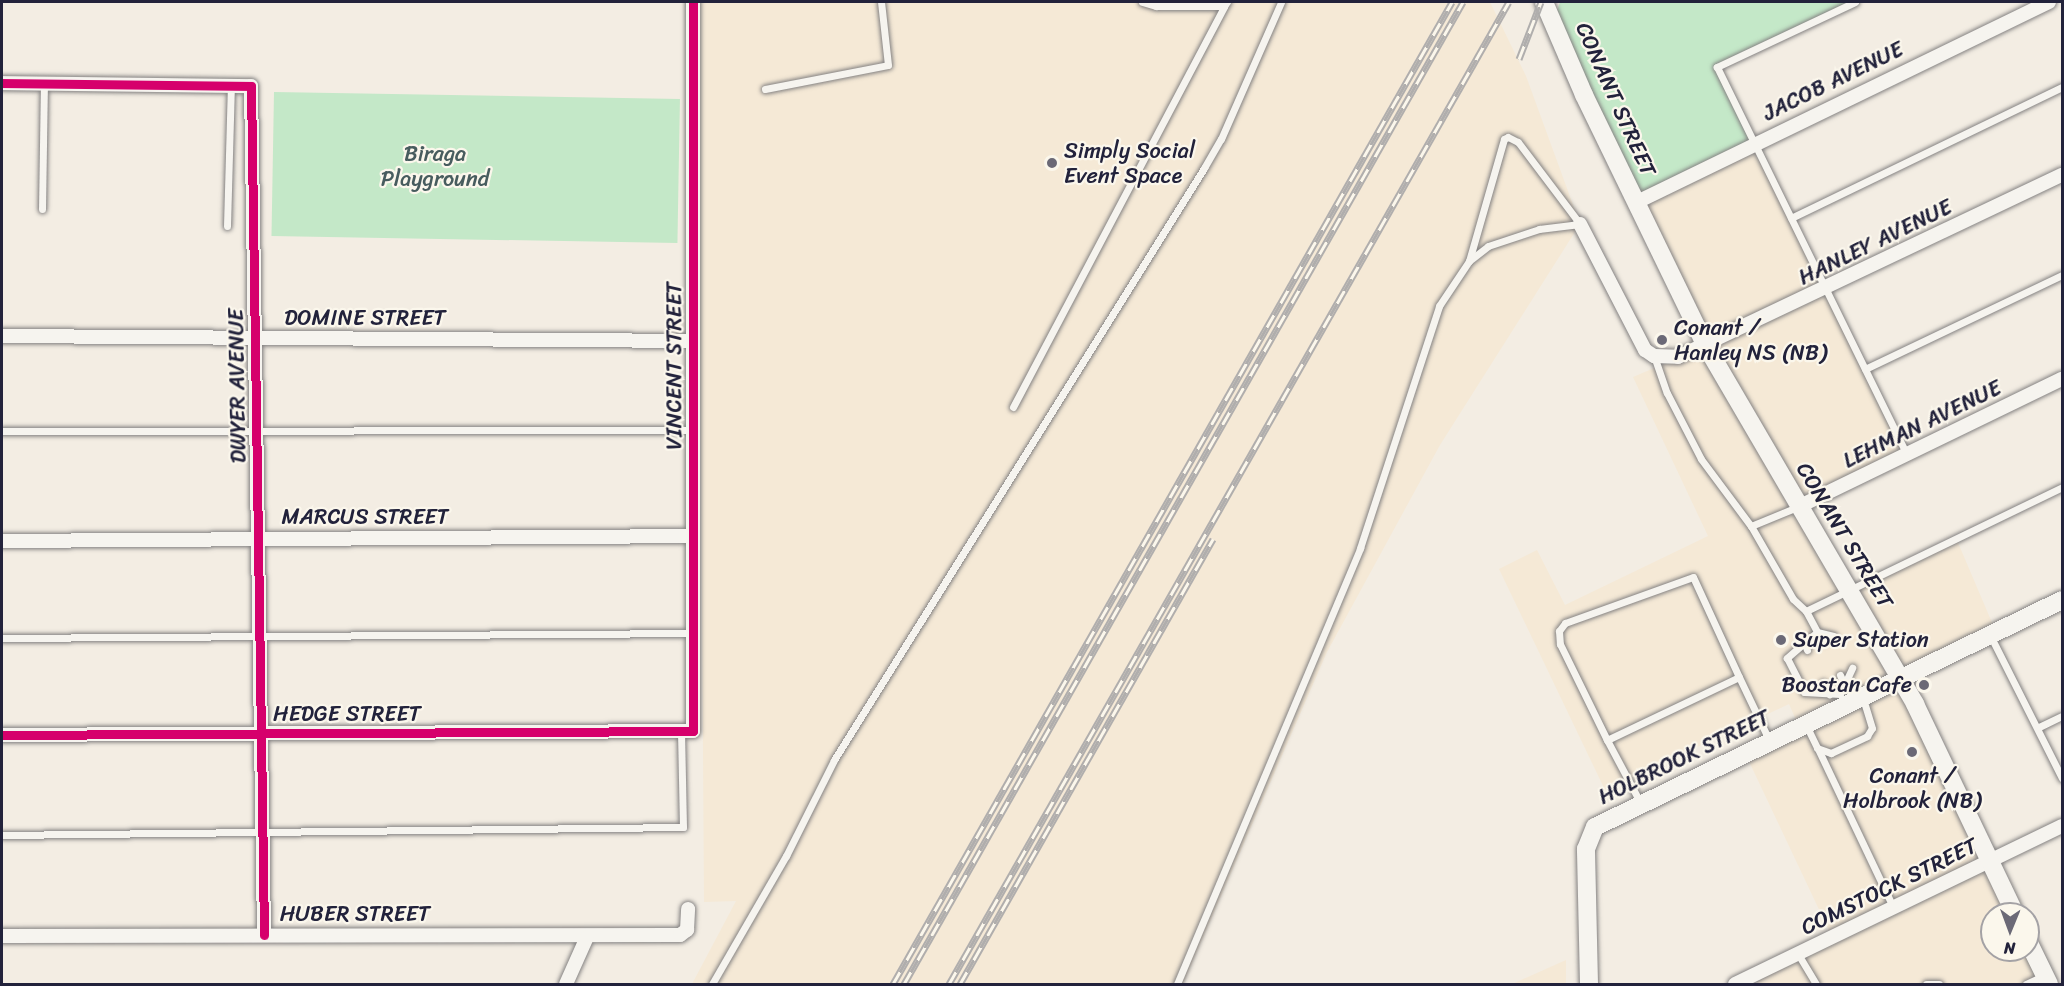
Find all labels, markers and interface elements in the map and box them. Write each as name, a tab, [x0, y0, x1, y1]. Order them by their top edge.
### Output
street label: CONANT STREET	[1570, 18, 1662, 180]
street label: JACOB AVENUE	[1758, 35, 1908, 127]
place label: Simply Social Event Space	[1064, 137, 1195, 188]
park label: Biraga Playground	[381, 140, 489, 192]
marker: Simply Social Event Space	[1045, 156, 1059, 170]
street label: HANLEY AVENUE	[1794, 194, 1956, 290]
street label: VINCENT STREET	[661, 281, 687, 451]
street label: DOMINE STREET	[284, 305, 446, 331]
street label: DWYER AVENUE	[222, 309, 252, 463]
place label: Conant / Hanley NS (NB)	[1674, 314, 1827, 366]
marker: Conant / Hanley NS (NB)	[1655, 333, 1669, 347]
street label: LEHMAN AVENUE	[1839, 374, 2005, 474]
street label: CONANT STREET	[1791, 457, 1899, 613]
street label: MARCUS STREET	[281, 504, 449, 530]
place label: Super Station	[1793, 627, 1929, 653]
marker: Super Station	[1774, 633, 1788, 647]
place label: Boostan Cafe	[1781, 672, 1912, 698]
marker: Boostan Cafe	[1917, 678, 1931, 692]
street label: HEDGE STREET	[273, 701, 421, 727]
street label: HOLBROOK STREET	[1593, 703, 1775, 811]
marker: Conant / Holbrook (NB)	[1905, 745, 1919, 759]
place label: Conant / Holbrook (NB)	[1843, 762, 1981, 813]
street label: COMSTOCK STREET	[1796, 832, 1982, 940]
street label: HUBER STREET	[280, 901, 430, 927]
north arrow	[1980, 902, 2040, 962]
text: N	[2004, 934, 2016, 963]

